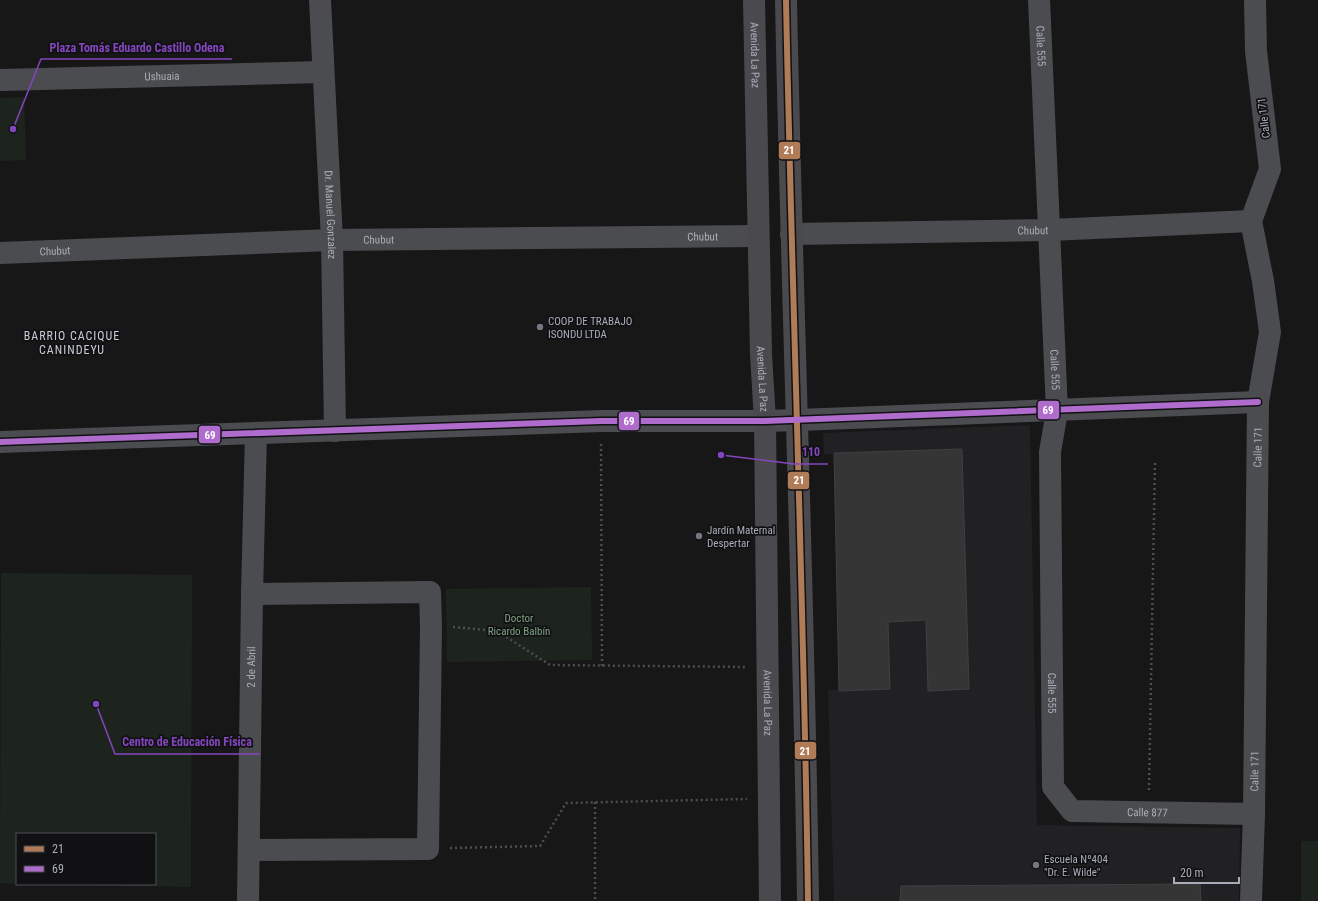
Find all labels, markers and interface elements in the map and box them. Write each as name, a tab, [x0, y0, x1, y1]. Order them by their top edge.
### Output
street label: Avenida La Paz	[748, 22, 762, 88]
street label: Calle 555	[1034, 25, 1048, 67]
callout: Plaza Tomás Eduardo Castillo Odena	[41, 35, 232, 59]
text: Plaza Tomás Eduardo Castillo Odena	[50, 41, 225, 55]
street label: Ushuaia	[144, 69, 180, 83]
street label: Calle 171	[1255, 97, 1273, 139]
line badge: 21	[778, 141, 801, 160]
text: 21	[783, 144, 795, 157]
street label: Dr. Manuel Gonzalez	[322, 170, 339, 259]
street label: Chubut	[1017, 224, 1049, 237]
street label: Chubut	[687, 230, 718, 243]
street label: Chubut	[363, 233, 394, 246]
street label: Chubut	[39, 244, 71, 258]
place label: COOP DE TRABAJO ISONDU LTDA	[548, 315, 632, 341]
marker: COOP DE TRABAJO ISONDU LTDA	[535, 322, 545, 332]
district label: BARRIO CACIQUE CANINDEYU	[24, 329, 120, 357]
street label: Avenida La Paz	[754, 346, 771, 412]
street label: Calle 555	[1048, 349, 1063, 390]
line badge: 69	[1037, 400, 1060, 420]
text: 69	[1042, 404, 1054, 417]
line badge: 69	[618, 411, 640, 431]
text: 69	[623, 415, 635, 428]
line badge: 69	[198, 425, 221, 444]
street label: Calle 171	[1251, 427, 1264, 467]
text: 69	[204, 429, 216, 442]
callout: 110	[794, 440, 828, 464]
text: 110	[802, 445, 820, 459]
line badge: 21	[787, 471, 810, 490]
text: 21	[793, 474, 805, 487]
place label: Jardín Maternal Despertar	[707, 524, 775, 550]
marker: Jardín Maternal Despertar	[694, 531, 704, 541]
park label: Doctor Ricardo Balbín	[488, 612, 550, 638]
street label: 2 de Abril	[244, 646, 258, 688]
street label: Avenida La Paz	[761, 670, 775, 736]
street label: Calle 555	[1045, 673, 1059, 713]
callout: Centro de Educación Física	[115, 730, 260, 754]
text: Centro de Educación Física	[122, 735, 252, 749]
line badge: 21	[794, 741, 817, 760]
text: 21	[799, 745, 811, 758]
street label: Calle 171	[1248, 751, 1261, 791]
street label: Calle 877	[1127, 805, 1168, 819]
legend	[16, 833, 156, 885]
text: 21	[52, 842, 64, 856]
place label: Escuela Nº404 "Dr. E. Wilde"	[1044, 853, 1108, 879]
scale bar	[1174, 859, 1239, 885]
marker: Escuela Nº404 "Dr. E. Wilde"	[1031, 860, 1041, 870]
text: 69	[52, 862, 64, 876]
text: 20 m	[1180, 866, 1204, 880]

